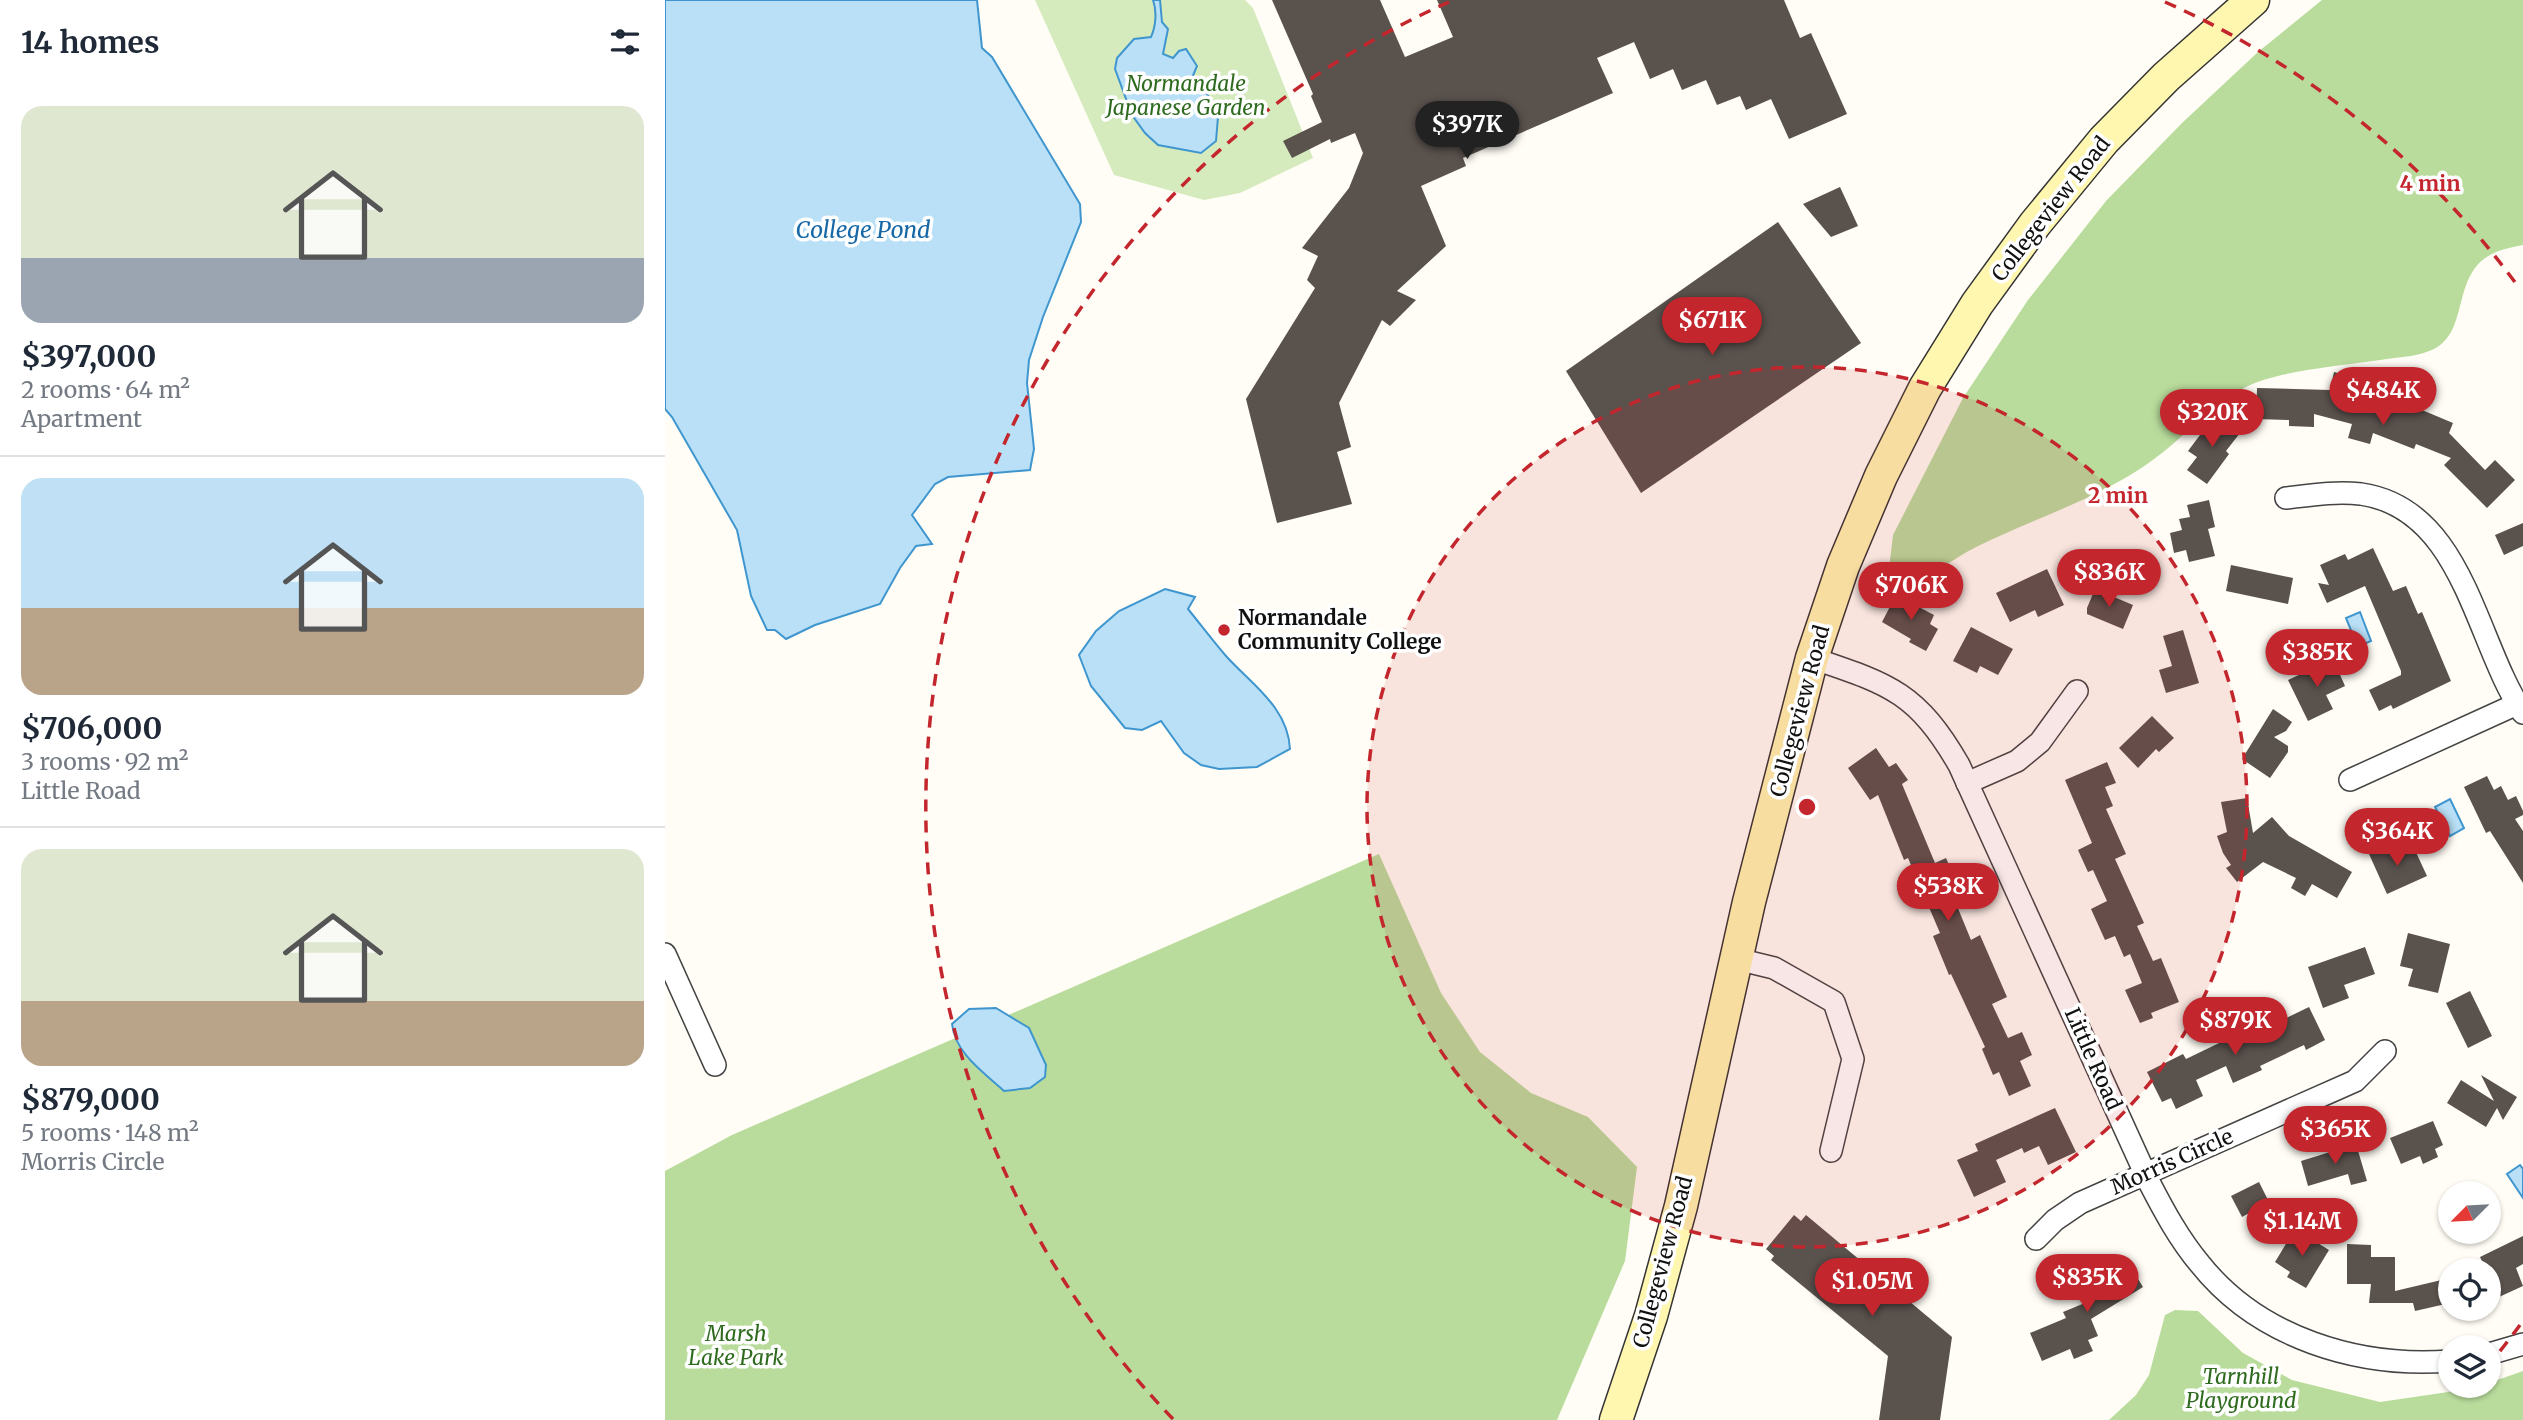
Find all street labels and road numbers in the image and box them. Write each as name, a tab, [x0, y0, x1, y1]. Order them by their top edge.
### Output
street label: Collegeview Road	[1986, 130, 2116, 287]
street label: Collegeview Road	[1764, 622, 1836, 800]
street label: Little Road	[2059, 1003, 2128, 1115]
street label: Morris Circle	[2106, 1123, 2237, 1201]
street label: Collegeview Road	[1627, 1173, 1699, 1351]

